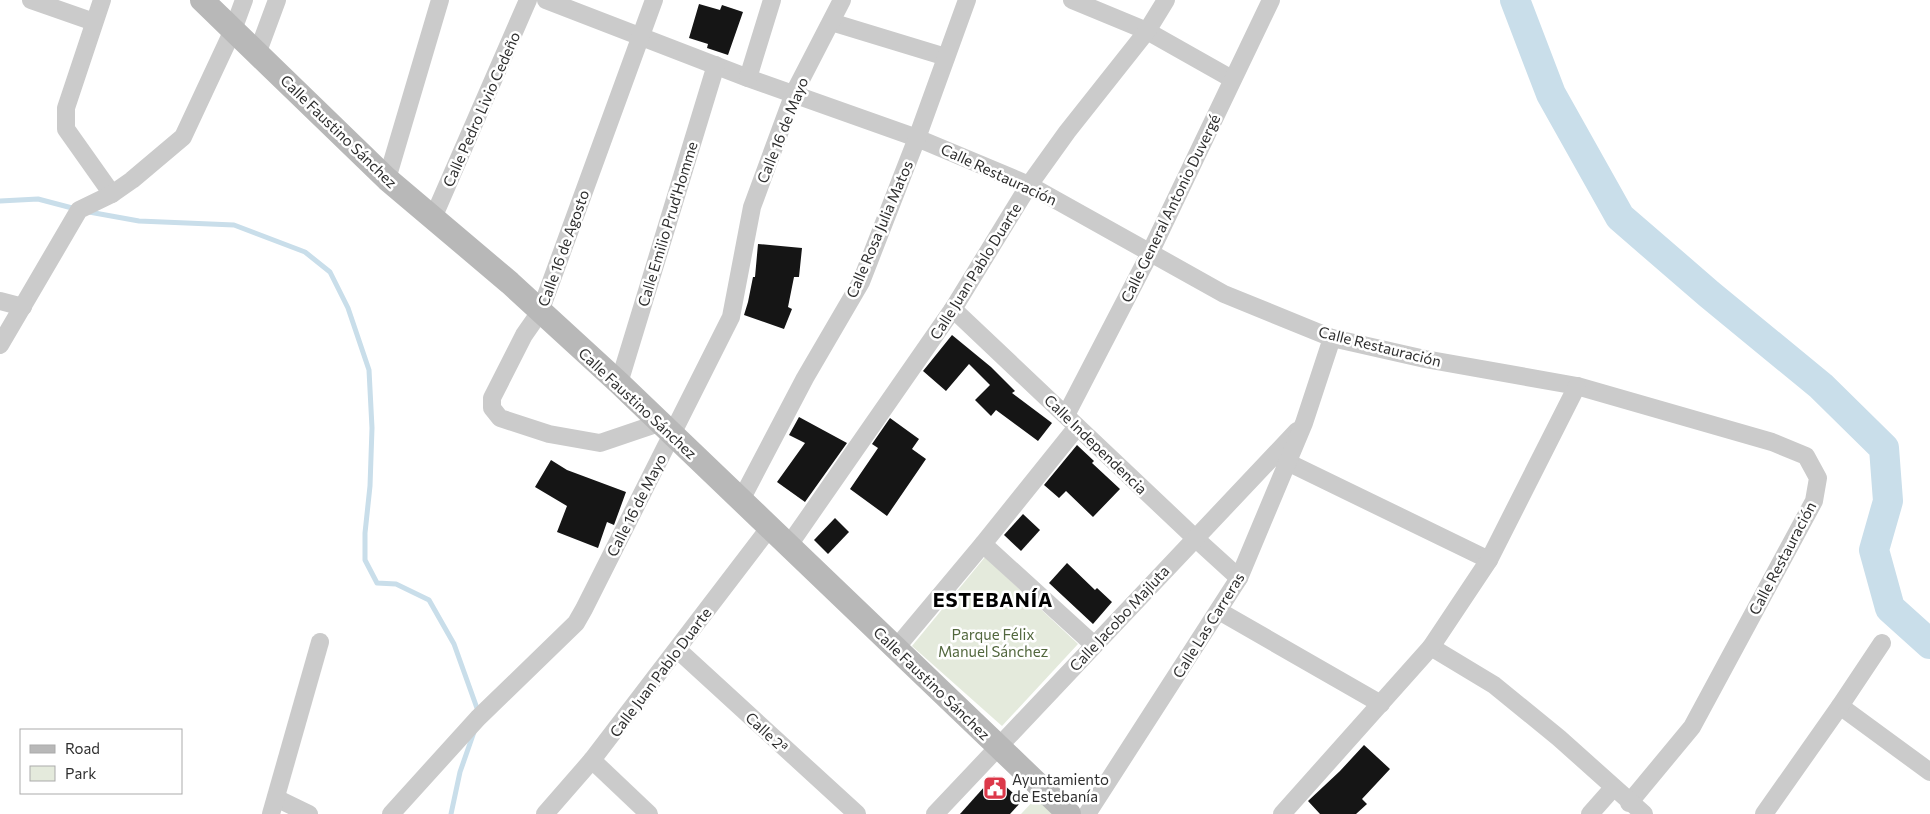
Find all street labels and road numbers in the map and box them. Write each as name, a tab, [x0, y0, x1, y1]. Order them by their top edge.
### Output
street label: Calle Pedro Livio Cedeño	[439, 29, 523, 189]
street label: Calle Faustino Sánchez	[277, 71, 401, 191]
street label: Calle 16 de Mayo	[753, 74, 811, 186]
street label: Calle General Antonio Duvergé	[1116, 111, 1224, 305]
street label: Calle Emilio Prud'Homme	[633, 139, 701, 309]
street label: Calle Restauración	[938, 139, 1060, 209]
street label: Calle Rosa Julia Matos	[842, 158, 916, 300]
street label: Calle 16 de Agosto	[534, 187, 592, 309]
street label: Calle Juan Pablo Duarte	[926, 199, 1024, 343]
street label: Calle Restauración	[1317, 322, 1443, 370]
street label: Calle Faustino Sánchez	[575, 344, 701, 462]
street label: Calle Independencia	[1041, 390, 1151, 498]
street label: Calle 16 de Mayo	[602, 451, 670, 559]
street label: Calle Restauración	[1745, 498, 1819, 618]
street label: Calle Jacobo Majluta	[1065, 561, 1173, 675]
street label: Calle Las Carreras	[1168, 569, 1248, 681]
street label: Calle Juan Pablo Duarte	[605, 604, 715, 740]
street label: Calle Faustino Sánchez	[870, 623, 994, 743]
street label: Calle 2ª	[742, 708, 792, 756]

